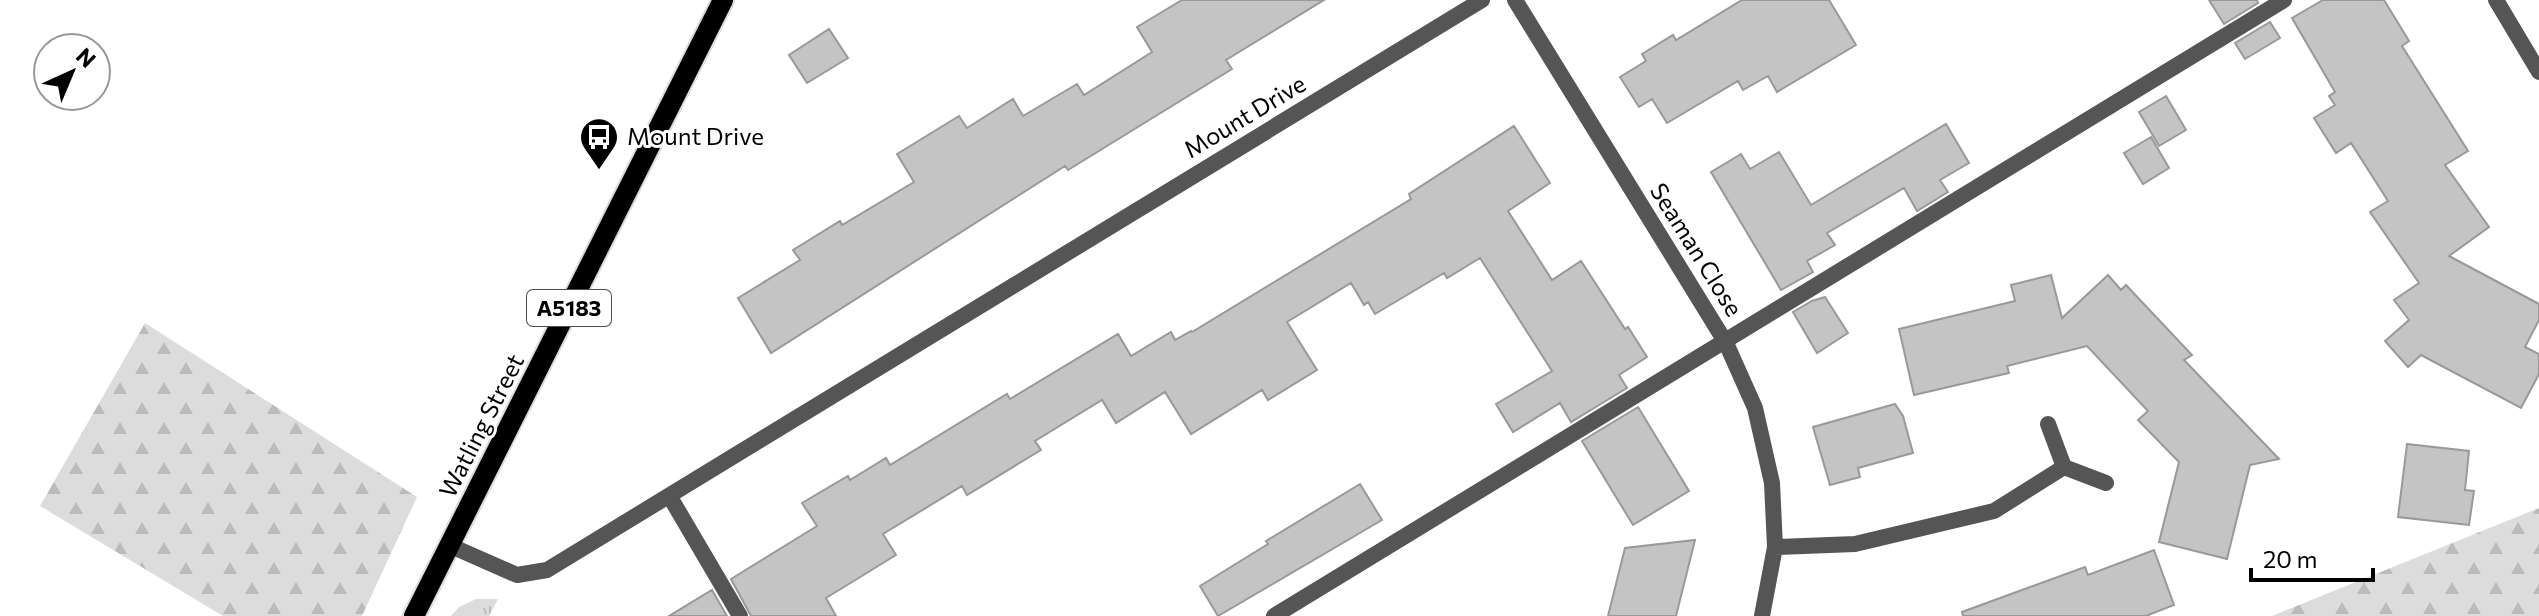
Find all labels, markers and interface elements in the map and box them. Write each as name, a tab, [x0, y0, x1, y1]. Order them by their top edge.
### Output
north arrow	[32, 32, 112, 112]
text: N	[71, 42, 102, 73]
street label: Mount Drive	[1178, 68, 1310, 163]
bus stop icon: Mount Drive	[578, 116, 620, 171]
place label: Mount Drive	[627, 121, 764, 150]
street label: Seaman Close	[1645, 177, 1750, 321]
road number: A5183	[527, 290, 611, 326]
street label: Watling Street	[432, 349, 529, 502]
scale bar	[2251, 532, 2373, 582]
text: 20 m	[2263, 544, 2317, 573]

